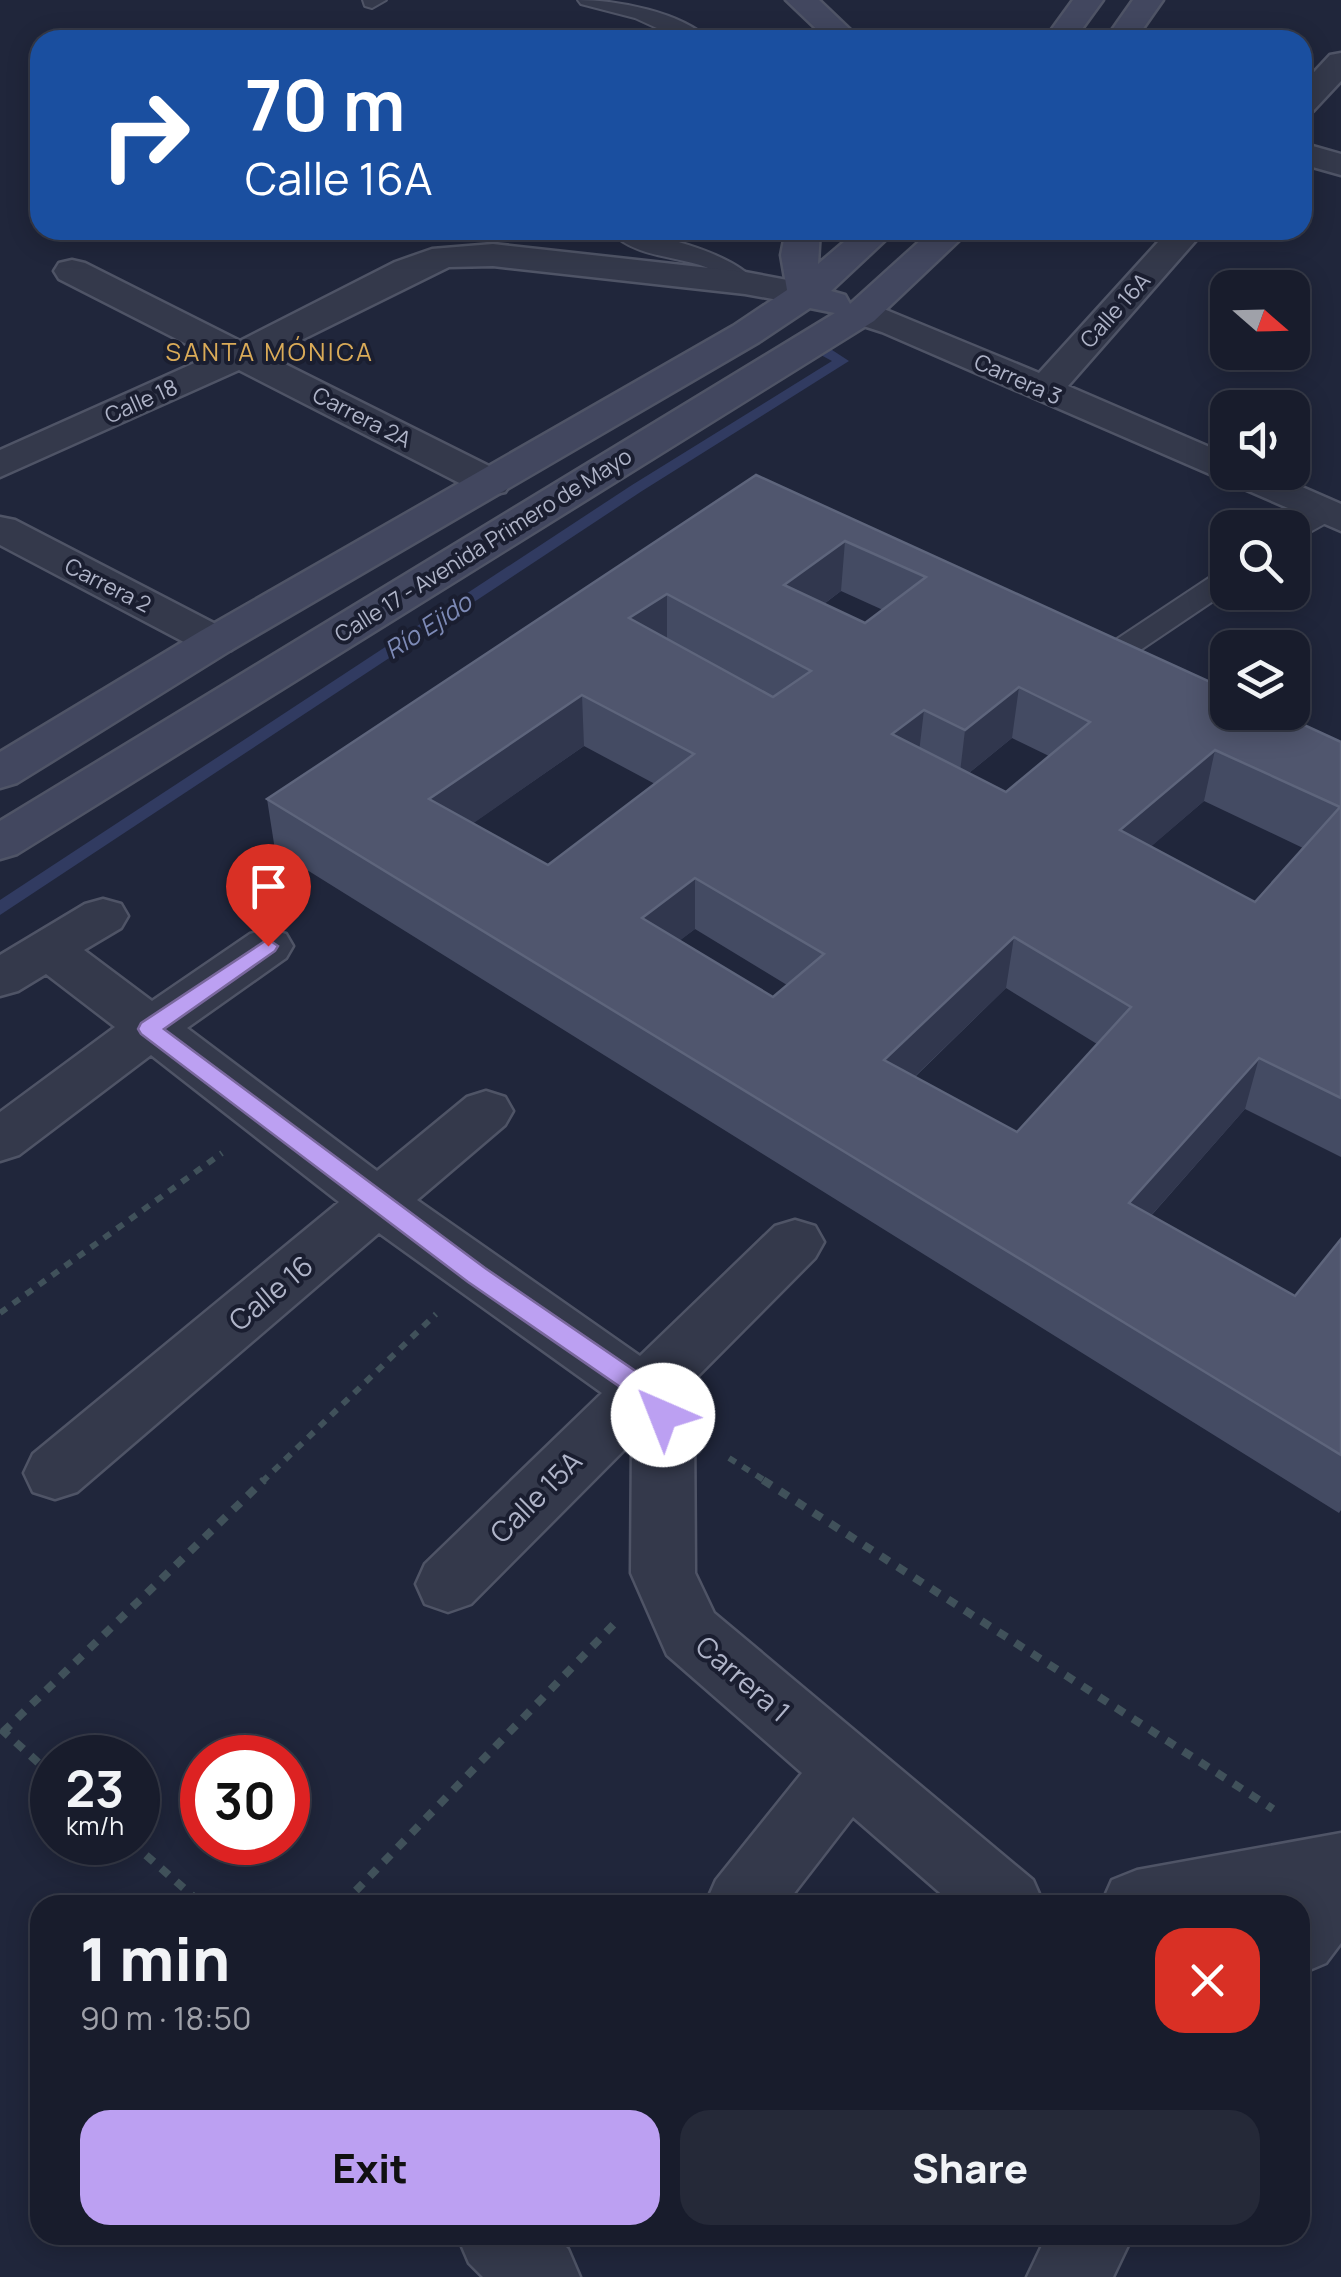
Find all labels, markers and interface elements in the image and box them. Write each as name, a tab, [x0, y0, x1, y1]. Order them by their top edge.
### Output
text: 70 m	[245, 56, 405, 152]
icon: right	[80, 70, 210, 200]
text: Calle 16A	[245, 147, 433, 209]
street label: Calle 16A	[1073, 266, 1157, 354]
north arrow	[1210, 270, 1310, 370]
map controls	[1210, 270, 1310, 730]
district label: SANTA MÓNICA	[166, 334, 374, 369]
street label: Carrera 3	[970, 346, 1066, 412]
street label: Calle 18	[100, 372, 182, 430]
street label: Carrera 2A	[308, 379, 416, 455]
button: sound	[1210, 390, 1310, 490]
street label: Calle 17 - Avenida Primero de Mayo	[329, 441, 637, 649]
button: search	[1210, 510, 1310, 610]
street label: Carrera 2	[60, 550, 156, 620]
water label: Río Ejido	[377, 583, 480, 667]
button: layers	[1210, 630, 1310, 730]
pin	[226, 844, 311, 947]
icon: arrive	[241, 859, 296, 914]
street label: Calle 16	[220, 1246, 320, 1339]
position arrow	[611, 1363, 715, 1467]
street label: Calle 15A	[481, 1442, 590, 1551]
street label: Carrera 1	[688, 1627, 799, 1730]
speed limit sign: 30	[180, 1735, 310, 1865]
text: 23	[66, 1754, 124, 1822]
text: km/h	[66, 1808, 124, 1843]
text: 1 min	[80, 1917, 230, 1999]
button: close	[1155, 1928, 1260, 2033]
text: 90 m · 18:50	[80, 1996, 252, 2040]
button: Exit	[80, 2110, 660, 2225]
button: Share	[680, 2110, 1260, 2225]

